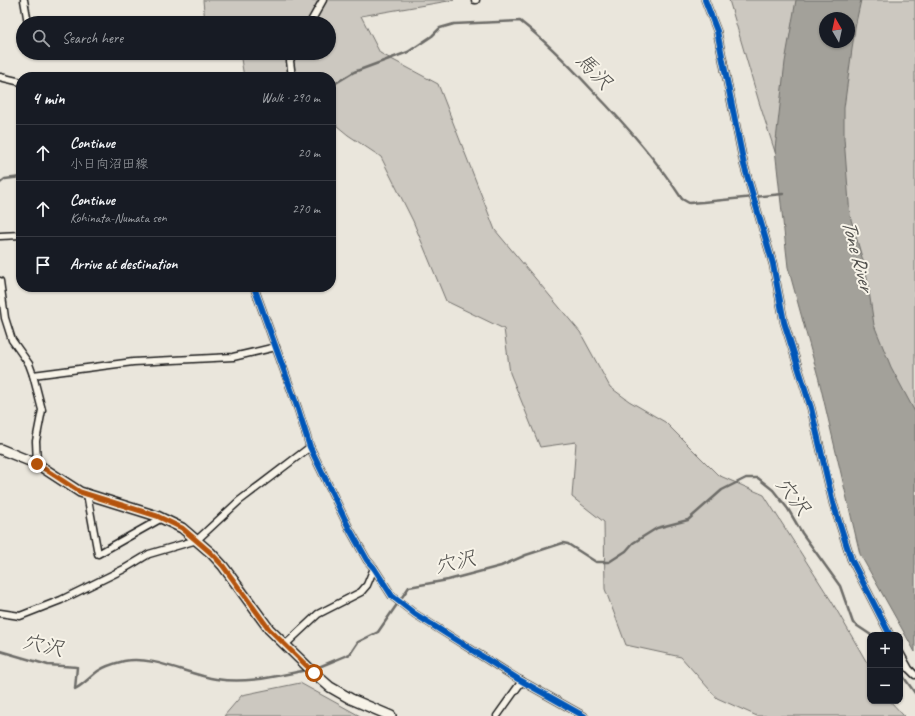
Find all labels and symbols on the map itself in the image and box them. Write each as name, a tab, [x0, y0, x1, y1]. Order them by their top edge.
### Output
north arrow	[819, 12, 855, 48]
water label: 馬沢	[570, 47, 619, 96]
water label: Tone River	[836, 217, 881, 297]
route end	[28, 455, 46, 473]
water label: 穴沢	[770, 471, 817, 521]
water label: 穴沢	[432, 544, 479, 579]
water label: 穴沢	[20, 628, 67, 662]
route start	[305, 664, 323, 682]

